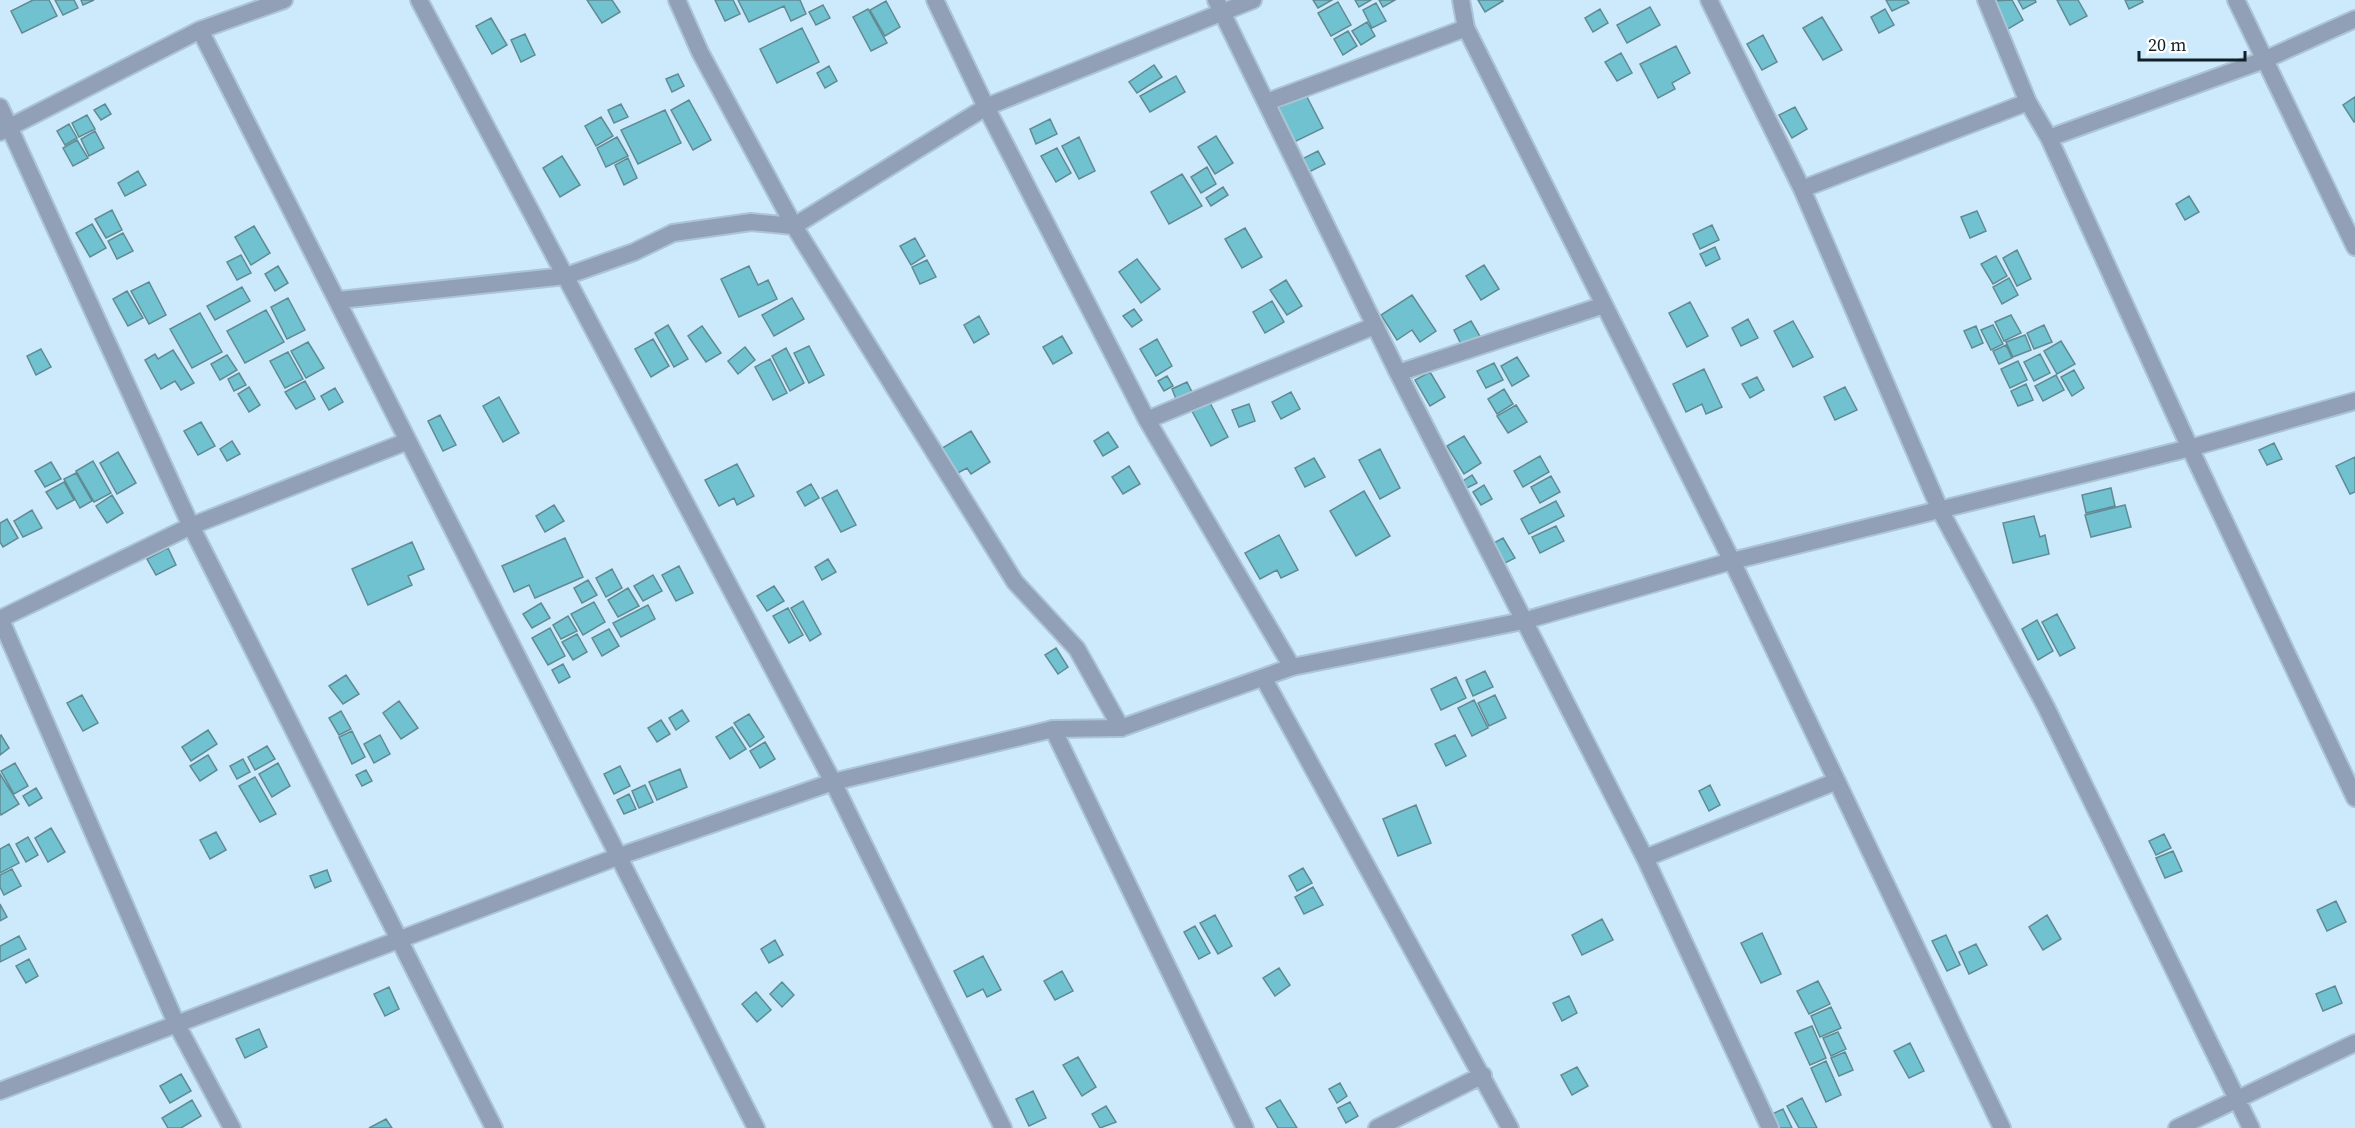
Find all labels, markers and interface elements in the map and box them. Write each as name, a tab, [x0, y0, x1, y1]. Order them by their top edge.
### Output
scale bar	[2139, 24, 2246, 62]
text: 20 m	[2148, 32, 2186, 57]

